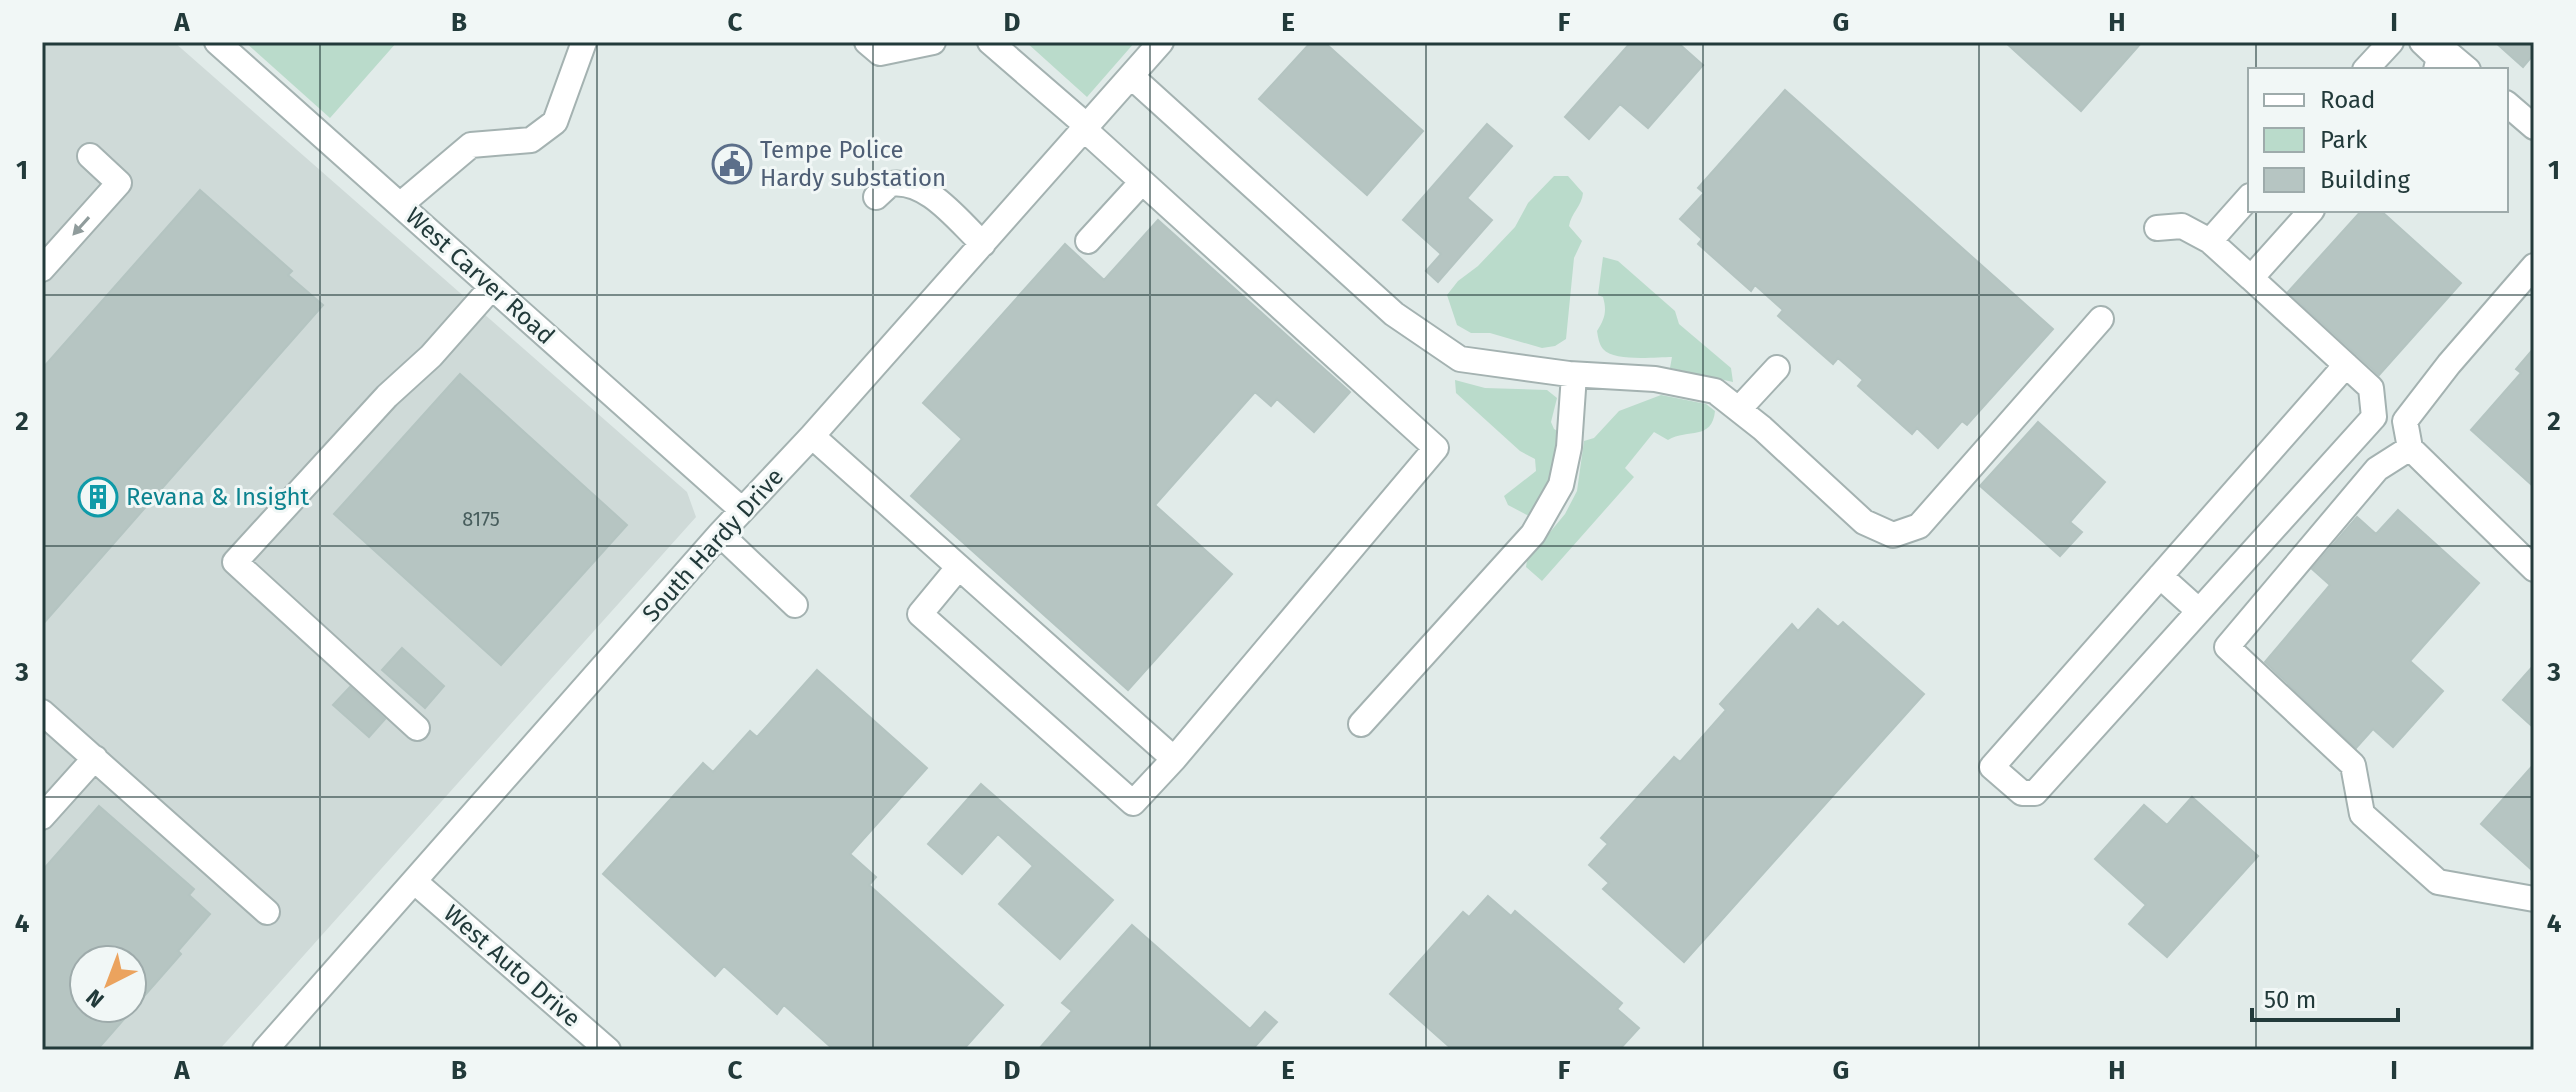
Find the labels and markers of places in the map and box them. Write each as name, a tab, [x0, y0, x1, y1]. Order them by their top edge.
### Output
place label: Tempe Police Hardy substation	[760, 136, 946, 192]
public building icon: Tempe Police Hardy substation	[711, 143, 753, 185]
building icon: Revana & Insight	[77, 476, 119, 518]
place label: Revana & Insight	[126, 483, 310, 511]

